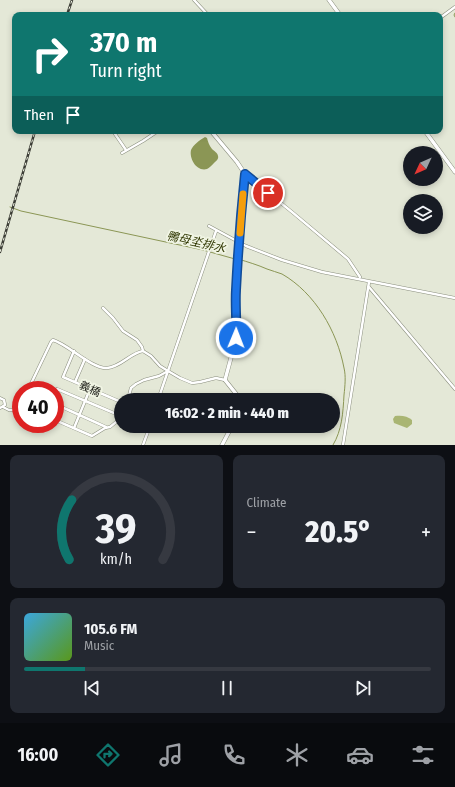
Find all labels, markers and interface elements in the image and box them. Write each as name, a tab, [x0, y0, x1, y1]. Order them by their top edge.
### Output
text: 370 m	[90, 26, 157, 59]
icon: right	[24, 28, 76, 80]
text: Turn right	[90, 60, 162, 82]
icon: arrive	[62, 104, 84, 126]
text: Then	[24, 106, 54, 124]
north arrow	[403, 146, 443, 186]
map controls	[403, 146, 443, 234]
pin	[251, 176, 285, 210]
icon: arrive	[257, 182, 279, 204]
button: layers	[403, 194, 443, 234]
water label: 鴨母坔排水	[165, 228, 228, 256]
position arrow	[215, 317, 257, 359]
street label: 義橋	[77, 379, 103, 399]
speed limit sign: 40	[12, 381, 64, 433]
text: 16:02 · 2 min · 440 m	[165, 404, 289, 422]
text: Climate	[247, 495, 287, 510]
text: 39	[95, 503, 137, 553]
text: 20.5°	[305, 514, 372, 550]
text: −	[247, 519, 256, 546]
text: +	[421, 519, 431, 546]
text: km/h	[100, 550, 132, 567]
text: 105.6 FM	[84, 620, 137, 638]
text: Music	[84, 638, 114, 653]
icon: previous	[81, 677, 103, 699]
icon: pause	[216, 677, 238, 699]
icon: next	[352, 677, 374, 699]
icon: directions	[94, 741, 122, 769]
icon: music	[157, 741, 185, 769]
icon: phone	[220, 741, 248, 769]
icon: climate	[283, 741, 311, 769]
icon: car	[346, 741, 374, 769]
icon: filters	[409, 741, 437, 769]
text: 16:00	[18, 744, 58, 766]

